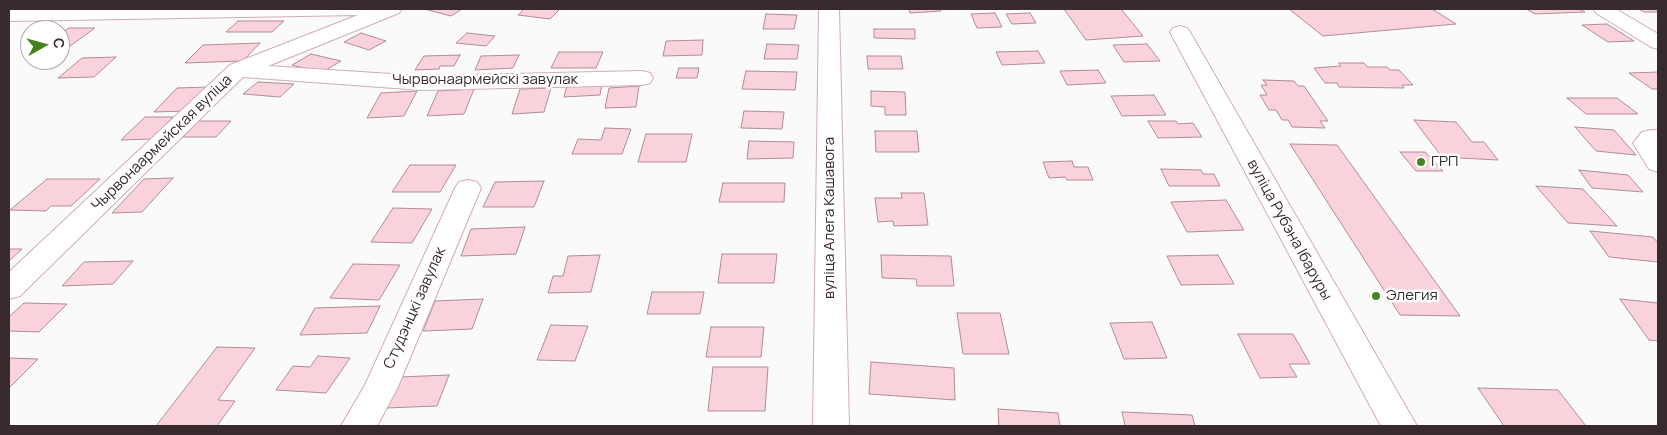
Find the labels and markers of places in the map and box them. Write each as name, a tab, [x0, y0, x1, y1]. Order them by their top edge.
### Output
place label: ГРП	[1431, 153, 1458, 171]
marker: ГРП	[1415, 156, 1427, 168]
place label: Элегия	[1386, 287, 1438, 305]
marker: Элегия	[1370, 290, 1382, 302]

